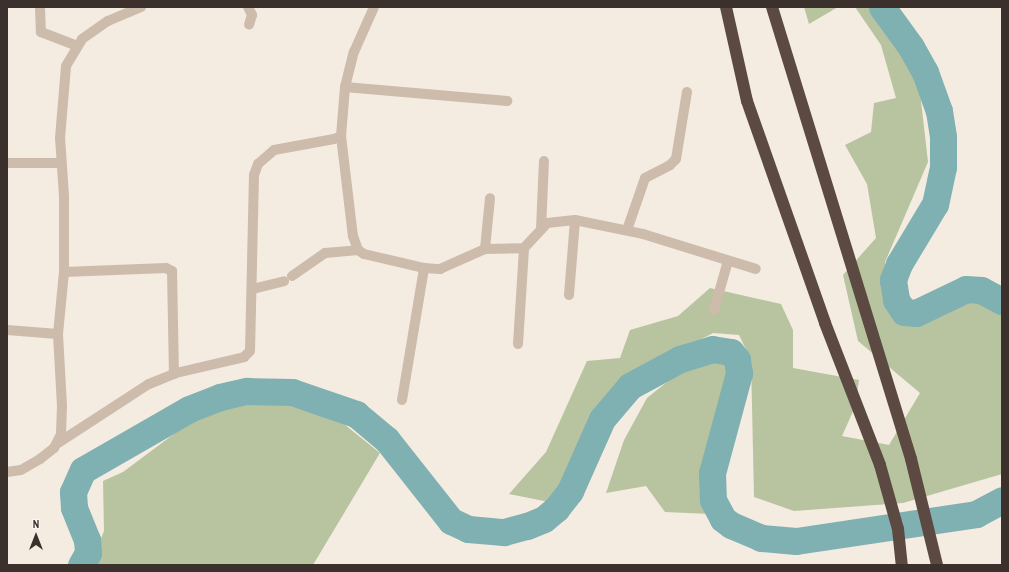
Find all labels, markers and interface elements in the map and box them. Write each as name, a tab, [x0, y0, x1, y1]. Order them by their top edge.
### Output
north arrow	[16, 516, 56, 556]
text: N	[33, 517, 39, 531]

